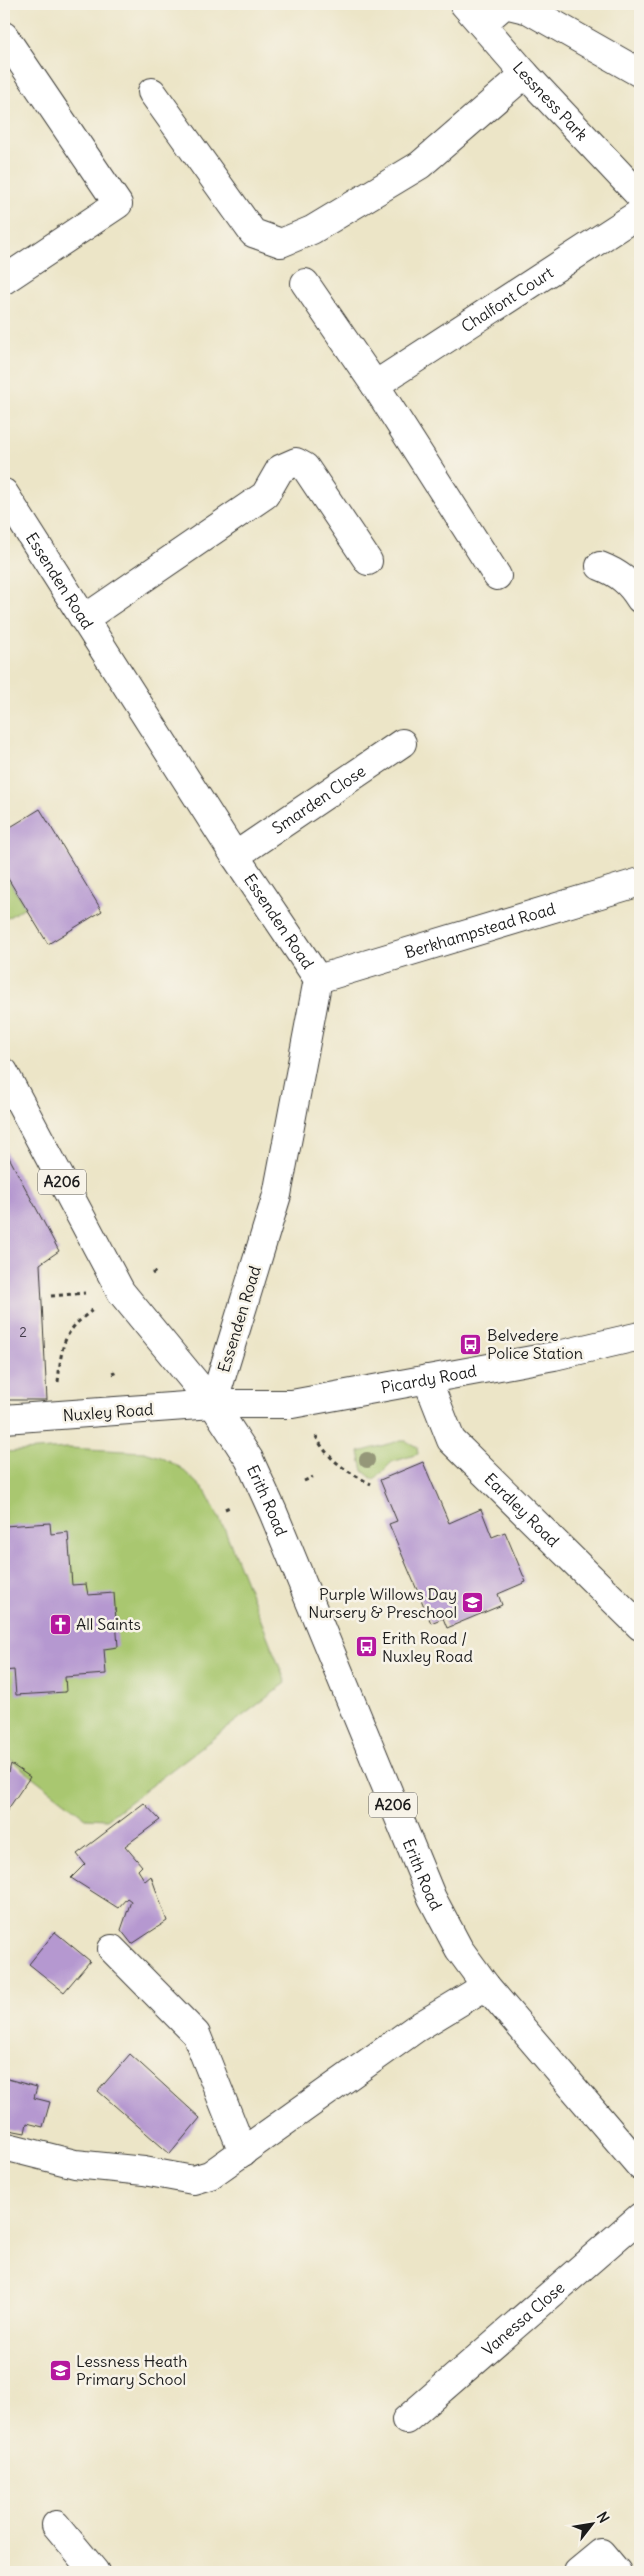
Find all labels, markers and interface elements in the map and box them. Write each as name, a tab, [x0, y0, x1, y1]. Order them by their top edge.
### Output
street label: Lessness Park	[509, 57, 592, 145]
street label: Chalfont Court	[457, 262, 557, 336]
street label: Essenden Road	[22, 529, 98, 633]
street label: Smarden Close	[268, 761, 369, 838]
street label: Essenden Road	[240, 870, 318, 973]
street label: Berkhampstead Road	[402, 898, 558, 962]
road number: A206	[38, 1170, 86, 1194]
street label: Essenden Road	[213, 1263, 265, 1375]
house number: 2	[19, 1323, 27, 1341]
place label: Belvedere Police Station	[487, 1325, 583, 1363]
bus stop icon: Belvedere Police Station	[459, 1332, 483, 1356]
street label: Picardy Road	[379, 1360, 478, 1397]
street label: Nuxley Road	[62, 1399, 154, 1425]
street label: Erith Road	[243, 1462, 292, 1539]
street label: Eardley Road	[480, 1469, 563, 1551]
place label: Purple Willows Day Nursery & Preschool	[308, 1584, 457, 1622]
school or university icon: Purple Willows Day Nursery & Preschool	[461, 1591, 485, 1615]
church icon: All Saints	[48, 1612, 72, 1636]
place label: All Saints	[76, 1614, 141, 1634]
place label: Erith Road / Nuxley Road	[382, 1628, 473, 1666]
bus stop icon: Erith Road / Nuxley Road	[354, 1635, 378, 1659]
road number: A206	[369, 1792, 417, 1818]
street label: Erith Road	[399, 1836, 447, 1913]
street label: Vanessa Close	[478, 2277, 569, 2360]
place label: Lessness Heath Primary School	[76, 2351, 187, 2389]
school or university icon: Lessness Heath Primary School	[48, 2358, 72, 2382]
north arrow	[566, 2498, 616, 2548]
text: N	[593, 2509, 613, 2526]

